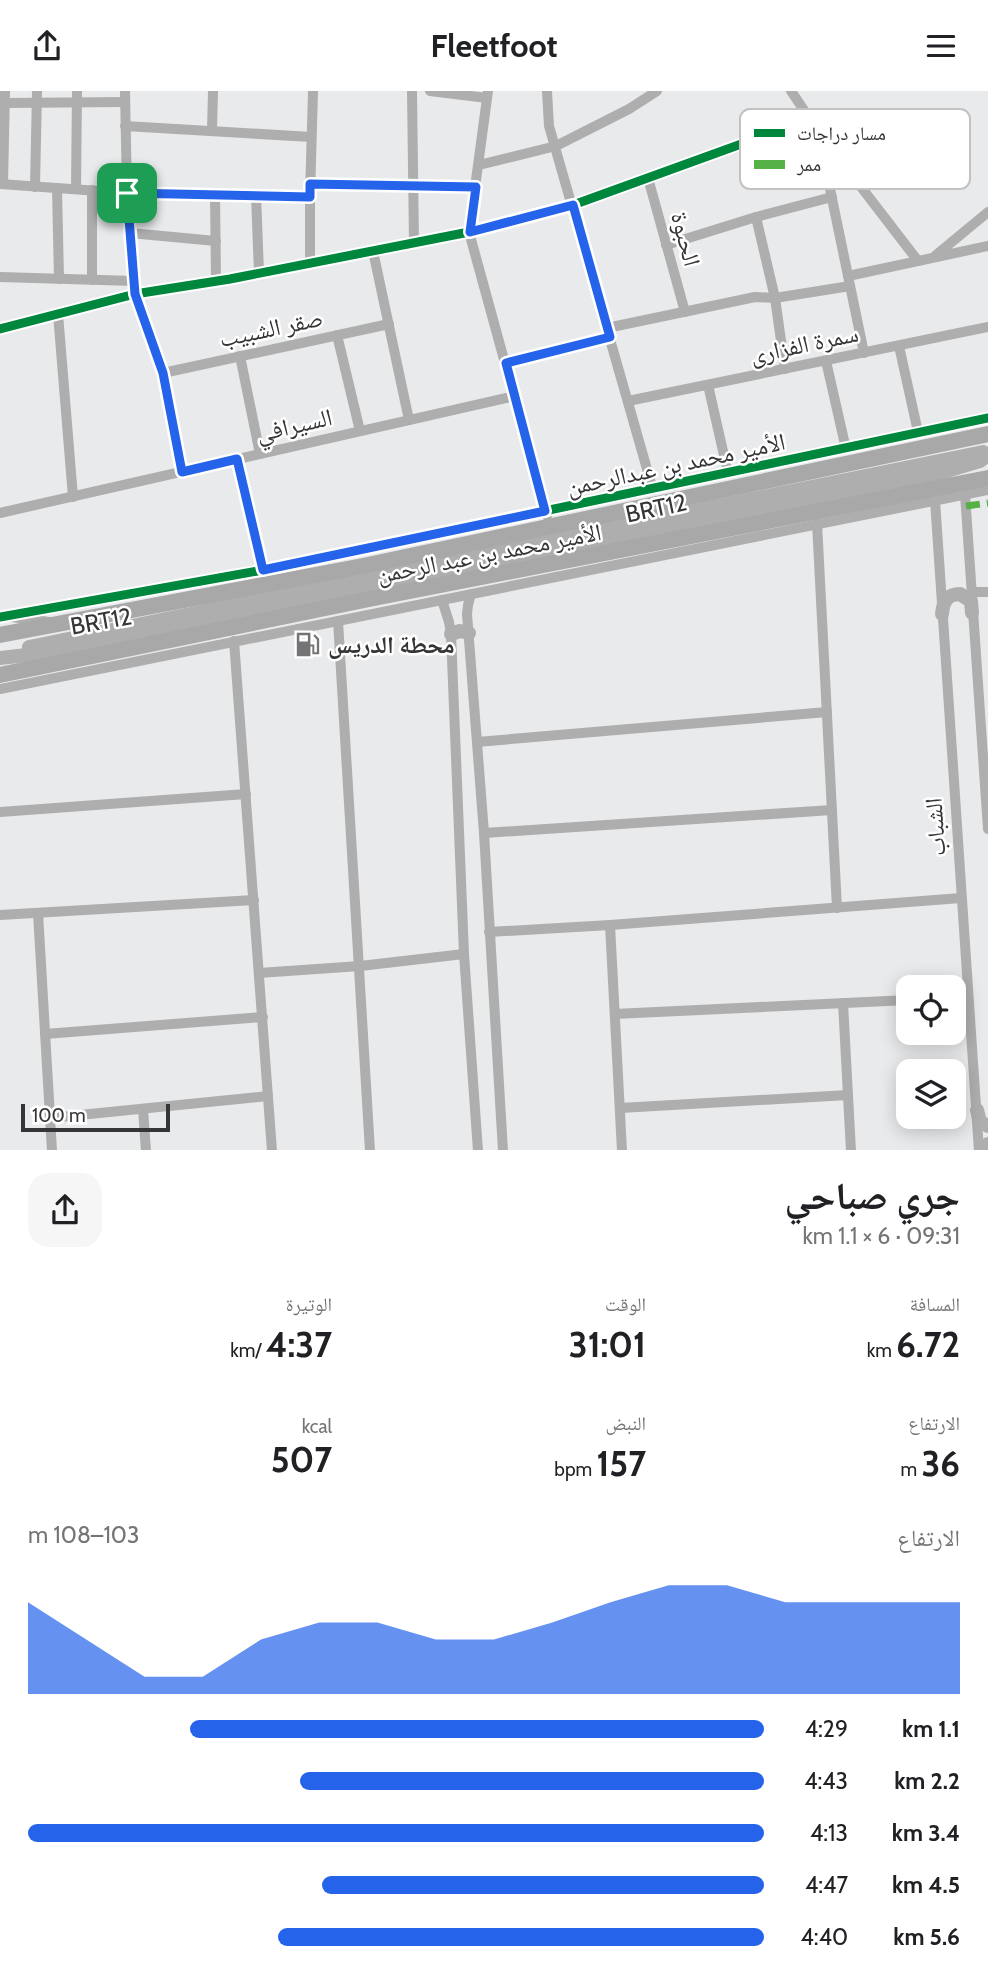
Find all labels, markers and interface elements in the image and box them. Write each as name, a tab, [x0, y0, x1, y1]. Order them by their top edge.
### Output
text: Fleetfoot	[431, 26, 557, 65]
icon: share	[28, 27, 66, 65]
icon: menu	[922, 27, 960, 65]
legend	[740, 109, 970, 189]
text: مسار دراجات	[797, 122, 886, 145]
text: ممر	[796, 153, 821, 176]
pin	[97, 163, 157, 223]
icon: arrive	[108, 174, 146, 212]
street label: الحبوة	[665, 209, 707, 269]
street label: صقر الشبيب	[217, 303, 325, 353]
street label: سمرة الفزارى	[747, 318, 861, 370]
street label: السيرافي	[253, 402, 336, 453]
street label: الأمير محمد بن عبدالرحمن	[564, 427, 788, 501]
street label: BRT12	[623, 487, 689, 529]
street label: الأمير محمد بن عبد الرحمن	[374, 517, 604, 589]
street label: BRT12	[68, 601, 134, 641]
fuel station icon: محطة الدريس	[294, 630, 322, 658]
place label: محطة الدريس	[328, 630, 455, 659]
street label: الشباب	[919, 797, 951, 857]
map controls	[896, 975, 966, 1129]
button: locate	[896, 975, 966, 1045]
button: layers	[896, 1059, 966, 1129]
scale bar	[21, 1101, 170, 1133]
text: 100 m	[32, 1104, 86, 1127]
text: جري صباحي	[784, 1172, 960, 1219]
button: share	[28, 1173, 102, 1247]
text: 09:31 · 6 × 1.1 km	[802, 1222, 960, 1250]
text: الوتيرة	[286, 1293, 332, 1316]
text: الوقت	[605, 1293, 646, 1316]
text: المسافة	[910, 1293, 960, 1316]
text: 4:37	[266, 1323, 332, 1366]
text: 31:01	[569, 1323, 646, 1366]
text: 6.72	[896, 1323, 960, 1366]
text: /km	[230, 1339, 266, 1362]
text: km	[867, 1339, 896, 1362]
text: النبض	[605, 1412, 646, 1435]
text: الارتفاع	[908, 1412, 960, 1435]
text: kcal	[302, 1415, 332, 1438]
text: 507	[271, 1438, 332, 1481]
text: 157	[596, 1442, 646, 1485]
text: 36	[921, 1442, 960, 1485]
text: bpm	[554, 1458, 596, 1481]
text: m	[901, 1458, 921, 1481]
text: 103–108 m	[28, 1521, 139, 1549]
text: الارتفاع	[897, 1524, 960, 1552]
text: 4:29	[805, 1715, 848, 1743]
text: 1.1 km	[902, 1715, 960, 1743]
text: 4:43	[804, 1767, 848, 1795]
text: 2.2 km	[894, 1767, 960, 1795]
text: 4:13	[810, 1819, 848, 1847]
text: 3.4 km	[892, 1819, 960, 1847]
text: 4:47	[805, 1871, 848, 1899]
text: 4.5 km	[892, 1871, 960, 1899]
text: 4:40	[801, 1923, 848, 1951]
text: 5.6 km	[893, 1923, 960, 1951]

